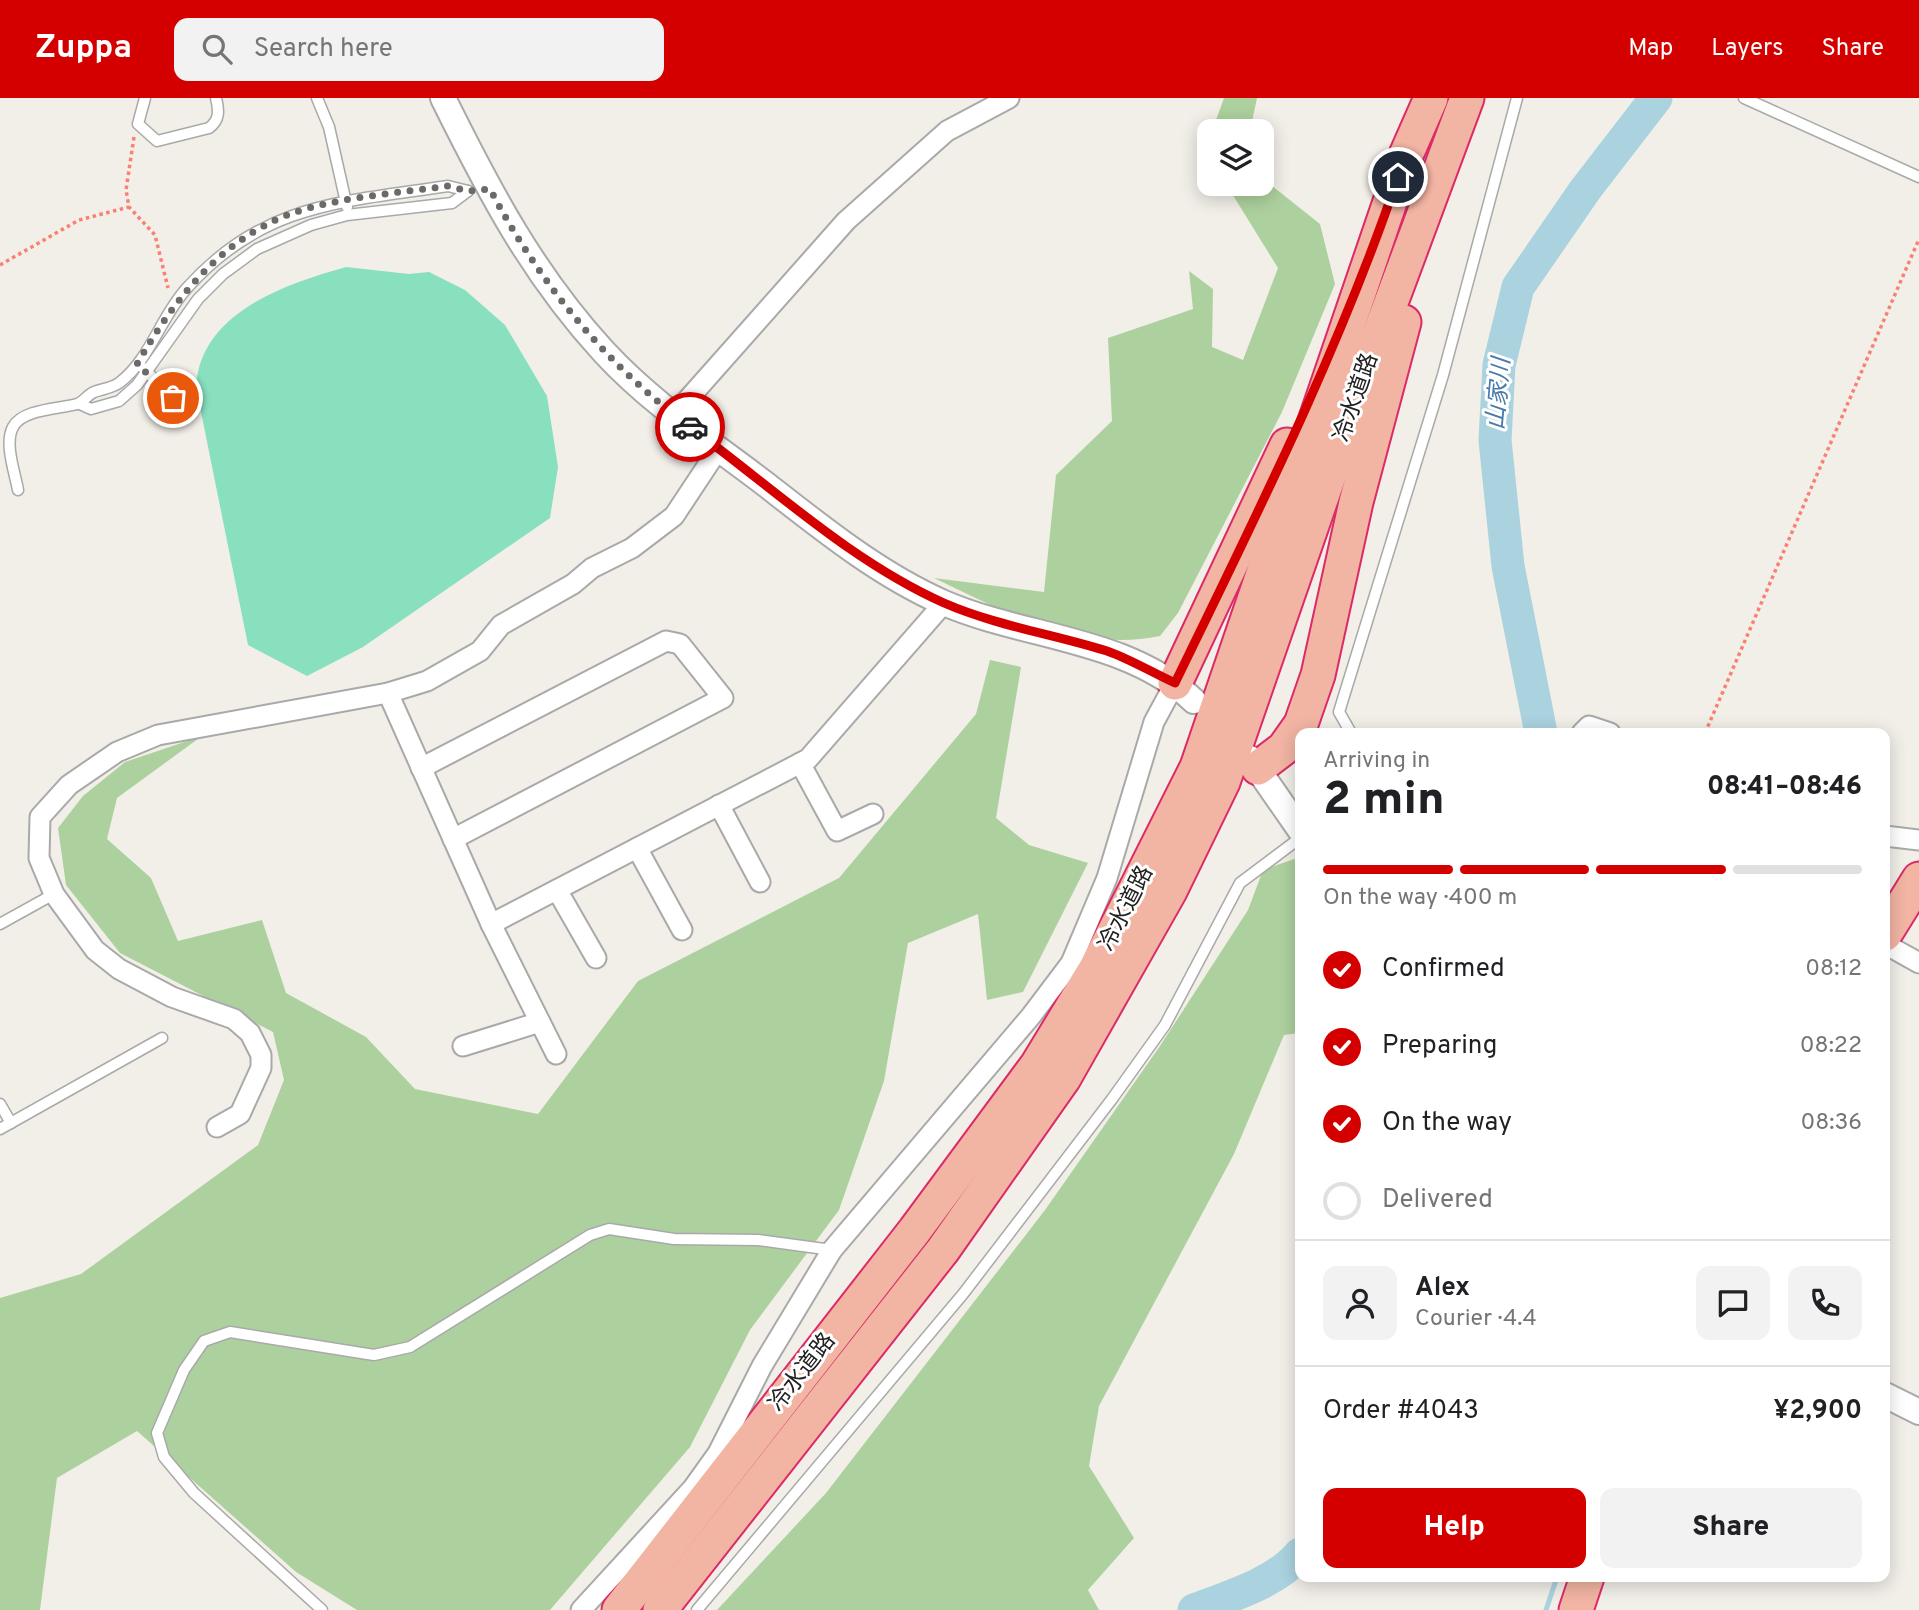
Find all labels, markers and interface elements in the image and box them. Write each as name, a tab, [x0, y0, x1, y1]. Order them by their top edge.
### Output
search box	[174, 18, 664, 81]
text: Zuppa	[35, 28, 132, 70]
icon: search	[198, 30, 236, 68]
text: Search here	[254, 33, 393, 66]
text: Map	[1628, 34, 1673, 64]
text: Layers	[1711, 34, 1783, 64]
text: Share	[1821, 34, 1884, 64]
map controls	[1197, 119, 1274, 196]
button: layers	[1197, 119, 1274, 196]
pin	[1368, 147, 1428, 207]
icon: home	[1379, 158, 1417, 196]
street label: 冷水道路	[1328, 350, 1386, 446]
water label: 山家川	[1482, 354, 1518, 431]
pin	[143, 368, 203, 428]
icon: bag	[154, 379, 192, 417]
courier	[655, 392, 725, 462]
icon: car	[671, 408, 709, 446]
text: Arriving in	[1323, 747, 1430, 776]
text: 08:41–08:46	[1707, 771, 1862, 804]
text: 2 min	[1323, 772, 1445, 831]
street label: 冷水道路	[1093, 861, 1161, 957]
text: On the way · 400 m	[1323, 884, 1517, 913]
icon: check	[1323, 951, 1361, 989]
text: Confirmed	[1382, 953, 1505, 986]
text: 08:12	[1805, 955, 1862, 984]
icon: check	[1323, 1028, 1361, 1066]
text: Preparing	[1382, 1030, 1497, 1063]
text: 08:22	[1800, 1032, 1862, 1061]
icon: check	[1323, 1105, 1361, 1143]
text: On the way	[1382, 1107, 1512, 1140]
text: 08:36	[1800, 1109, 1862, 1138]
text: Delivered	[1382, 1184, 1493, 1217]
button: person	[1323, 1266, 1397, 1340]
button: chat	[1696, 1266, 1770, 1340]
button: phone	[1788, 1266, 1862, 1340]
text: Alex	[1415, 1272, 1470, 1305]
text: Courier · 4.4	[1415, 1305, 1537, 1334]
street label: 冷水道路	[763, 1328, 843, 1418]
text: Order #4043	[1323, 1395, 1479, 1428]
text: ¥2,900	[1773, 1395, 1862, 1428]
button: Help	[1323, 1488, 1586, 1568]
button: Share	[1600, 1488, 1862, 1568]

